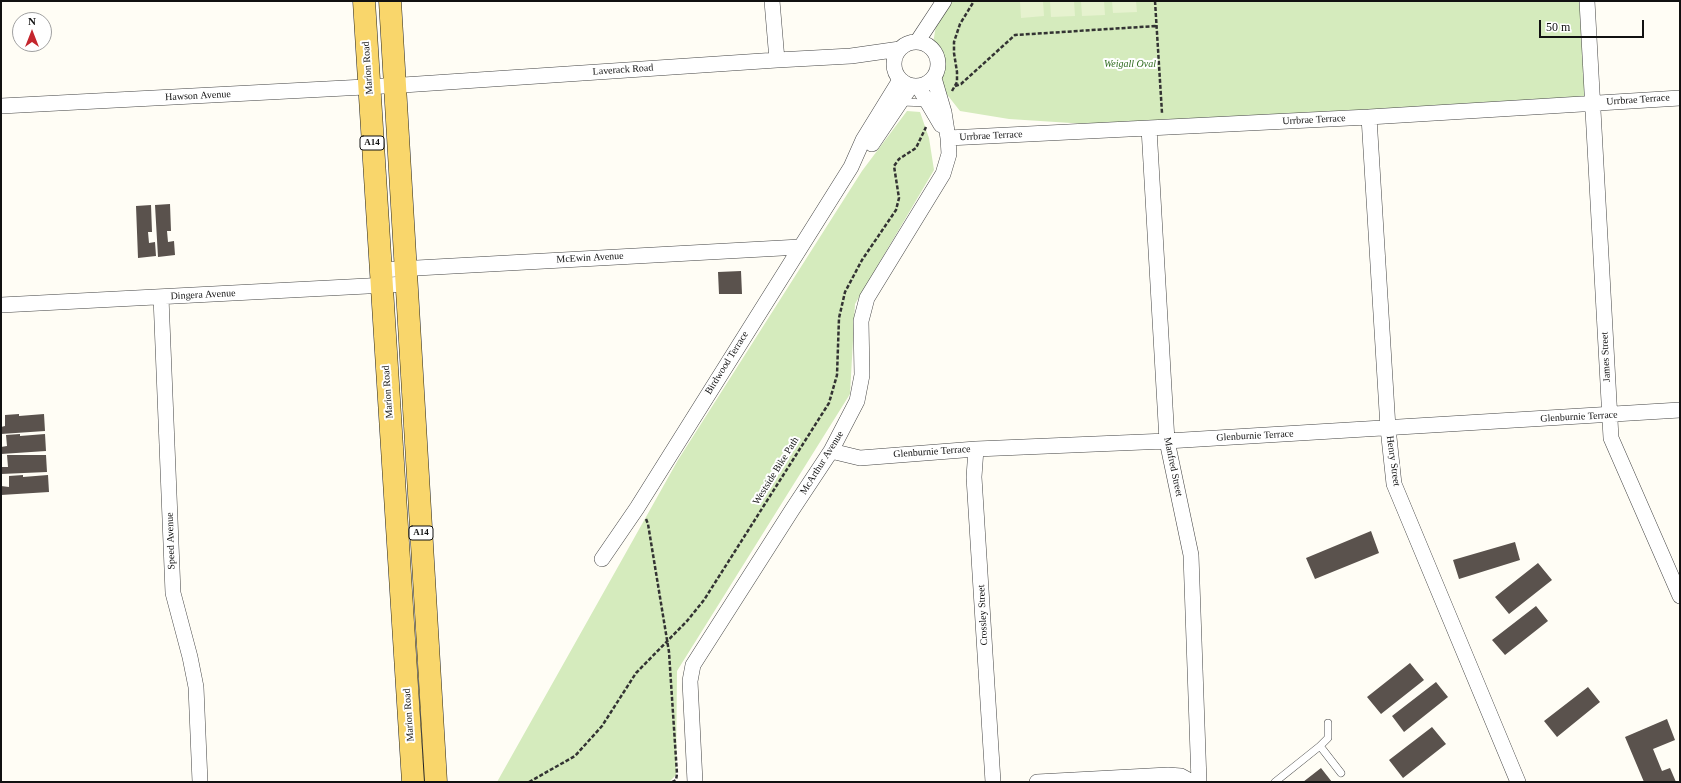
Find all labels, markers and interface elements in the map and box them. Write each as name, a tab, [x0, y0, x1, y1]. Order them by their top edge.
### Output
north arrow	[12, 12, 52, 52]
scale bar	[1541, 12, 1646, 38]
text: N	[28, 15, 36, 27]
text: 50 m	[1546, 20, 1570, 34]
street label: Marion Road	[360, 41, 376, 95]
park label: Weigall Oval	[1104, 58, 1156, 70]
street label: Laverack Road	[592, 62, 654, 78]
street label: Hawson Avenue	[165, 88, 231, 104]
street label: Urrbrae Terrace	[1606, 92, 1670, 108]
street label: Urrbrae Terrace	[1282, 112, 1346, 128]
street label: Urrbrae Terrace	[959, 128, 1023, 144]
road number: A14	[360, 136, 384, 150]
street label: McEwin Avenue	[556, 250, 624, 266]
street label: Dingera Avenue	[170, 287, 236, 303]
street label: Birdwood Terrace	[703, 329, 751, 397]
street label: James Street	[1599, 332, 1613, 382]
street label: Marion Road	[380, 365, 396, 419]
street label: Glenburnie Terrace	[1540, 409, 1618, 425]
street label: Glenburnie Terrace	[1216, 428, 1294, 444]
street label: McArthur Avenue	[798, 429, 846, 497]
street label: Westside Bike Path	[750, 435, 802, 507]
street label: Henry Street	[1384, 435, 1402, 487]
street label: Manfred Street	[1161, 436, 1185, 498]
street label: Glenburnie Terrace	[893, 443, 971, 461]
street label: Speed Avenue	[164, 512, 178, 570]
road number: A14	[409, 526, 433, 540]
street label: Crossley Street	[975, 584, 991, 646]
street label: Marion Road	[401, 688, 417, 742]

